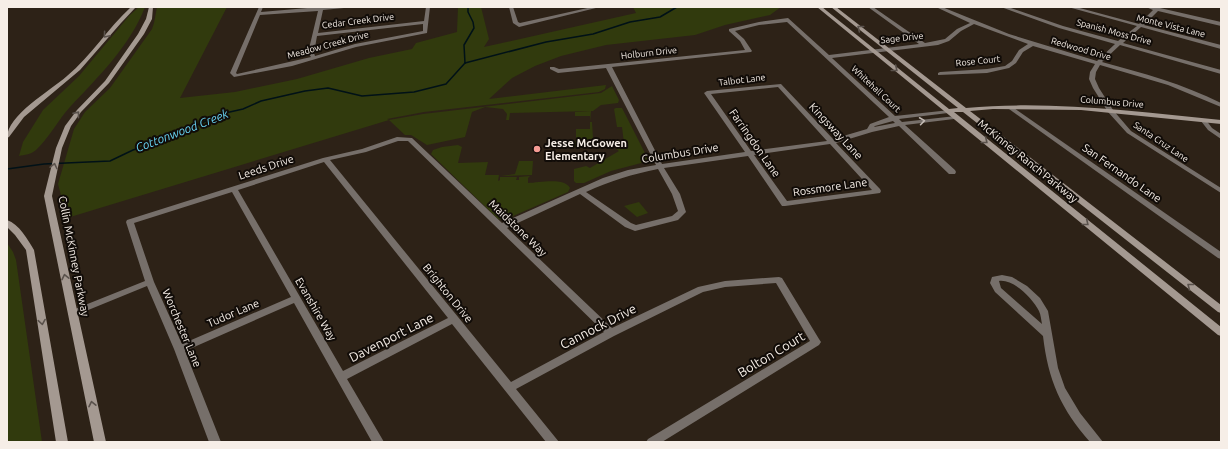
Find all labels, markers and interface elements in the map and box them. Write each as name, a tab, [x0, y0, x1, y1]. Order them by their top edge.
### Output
street label: Cedar Creek Drive	[321, 12, 395, 30]
street label: Monte Vista Lane	[1136, 13, 1206, 39]
street label: Spanish Moss Drive	[1075, 17, 1153, 47]
one-way arrow	[858, 26, 865, 33]
street label: Meadow Creek Drive	[286, 29, 370, 61]
one-way arrow	[104, 30, 111, 37]
street label: Sage Drive	[880, 31, 924, 45]
street label: Redwood Drive	[1050, 36, 1112, 62]
street label: Holburn Drive	[621, 45, 677, 61]
street label: Rose Court	[955, 54, 1001, 68]
street label: Whitehall Court	[849, 64, 903, 115]
one-way arrow	[891, 64, 898, 71]
street label: Talbot Lane	[718, 72, 766, 88]
street label: Columbus Drive	[1080, 94, 1144, 110]
street label: Kingsway Lane	[807, 100, 865, 162]
water label: Cottonwood Creek	[134, 107, 231, 154]
street label: Farringdon Lane	[727, 107, 783, 179]
one-way arrow	[72, 111, 79, 118]
one-way arrow	[919, 117, 925, 126]
street label: McKinney Ranch Parkway	[976, 117, 1081, 205]
street label: Santa Cruz Lane	[1132, 120, 1190, 164]
place label: Jesse McGowen Elementary	[545, 137, 627, 162]
one-way arrow	[980, 137, 987, 144]
street label: Columbus Drive	[641, 141, 719, 165]
street label: San Fernando Lane	[1080, 141, 1164, 205]
marker: Jesse McGowen Elementary	[532, 144, 542, 154]
street label: Leeds Drive	[237, 152, 295, 182]
one-way arrow	[50, 163, 58, 170]
street label: Rossmore Lane	[792, 176, 868, 198]
street label: Collin McKinney Parkway	[56, 195, 92, 318]
street label: Maidstone Way	[487, 197, 550, 259]
one-way arrow	[1081, 218, 1088, 225]
street label: Brighton Drive	[421, 261, 475, 325]
one-way arrow	[62, 273, 70, 280]
street label: Evanshire Way	[293, 275, 339, 343]
one-way arrow	[1188, 284, 1195, 291]
street label: Worchester Lane	[160, 287, 204, 369]
street label: Tudor Lane	[205, 297, 261, 329]
street label: Cannock Drive	[558, 301, 638, 351]
street label: Davenport Lane	[346, 310, 436, 364]
one-way arrow	[37, 319, 46, 325]
street label: Bolton Court	[735, 329, 807, 379]
one-way arrow	[89, 401, 97, 407]

